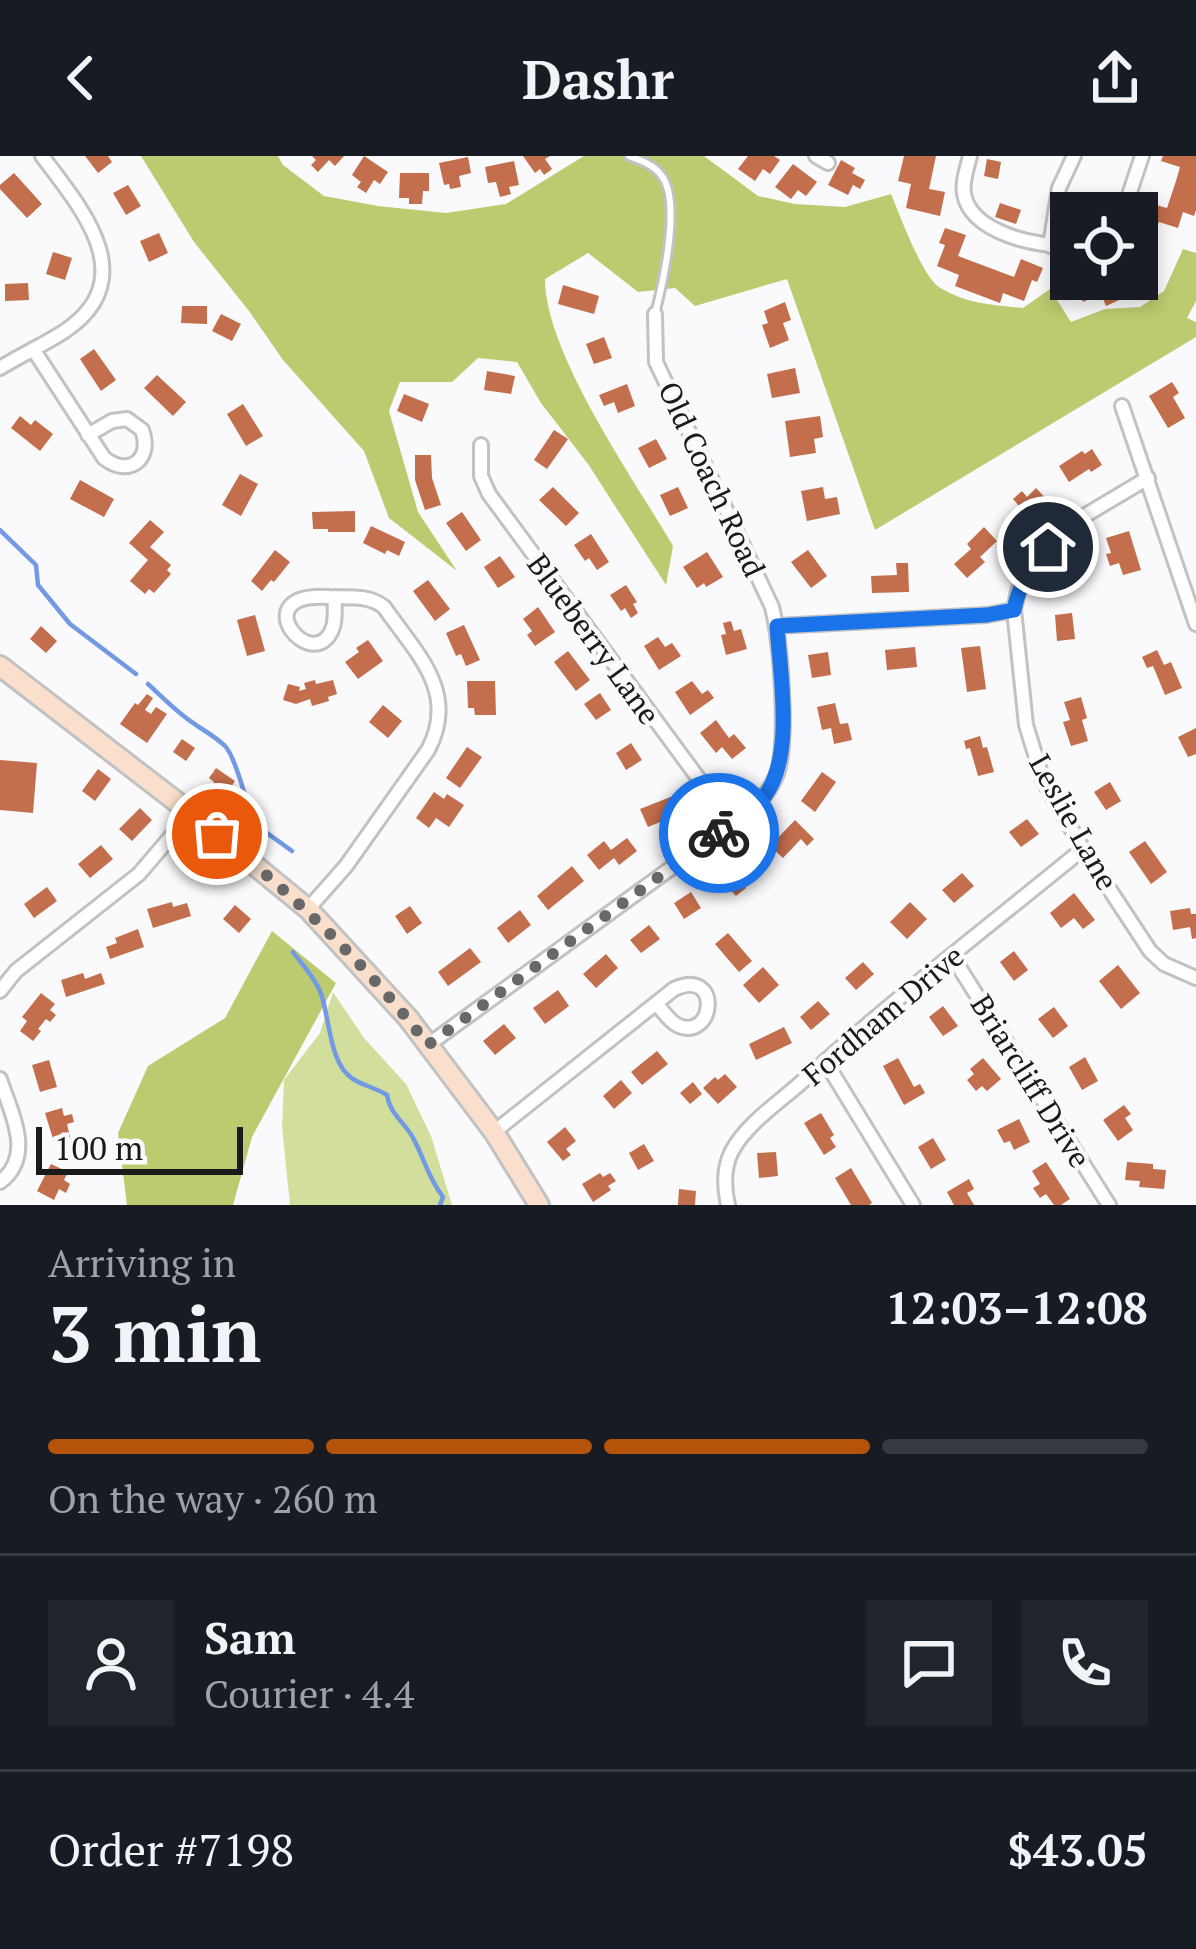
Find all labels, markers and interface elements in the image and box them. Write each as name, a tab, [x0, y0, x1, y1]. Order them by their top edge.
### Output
text: Dashr	[522, 43, 674, 114]
icon: back	[48, 45, 114, 111]
icon: share	[1082, 45, 1148, 111]
map controls	[1050, 192, 1158, 300]
button: locate	[1050, 192, 1158, 300]
street label: Old Coach Road	[649, 375, 775, 583]
pin	[997, 496, 1099, 598]
icon: home	[1015, 514, 1081, 580]
street label: Blueberry Lane	[519, 546, 669, 732]
street label: Leslie Lane	[1020, 747, 1128, 897]
courier	[659, 773, 779, 893]
pin	[166, 783, 268, 885]
icon: bike	[686, 800, 752, 866]
icon: bag	[184, 801, 250, 867]
street label: Fordham Drive	[794, 936, 972, 1094]
street label: Briarcliff Drive	[962, 987, 1100, 1175]
scale bar	[36, 1121, 243, 1174]
text: 100 m	[54, 1126, 143, 1169]
text: Arriving in	[48, 1236, 236, 1288]
text: 12:03–12:08	[886, 1277, 1148, 1337]
text: 3 min	[48, 1281, 261, 1384]
text: On the way · 260 m	[48, 1472, 378, 1524]
button: person	[48, 1600, 174, 1726]
button: chat	[866, 1600, 992, 1726]
button: phone	[1022, 1600, 1148, 1726]
text: Sam	[204, 1607, 296, 1667]
text: Courier · 4.4	[204, 1667, 414, 1719]
text: Order #7198	[48, 1819, 294, 1879]
text: $43.05	[1008, 1819, 1148, 1879]

